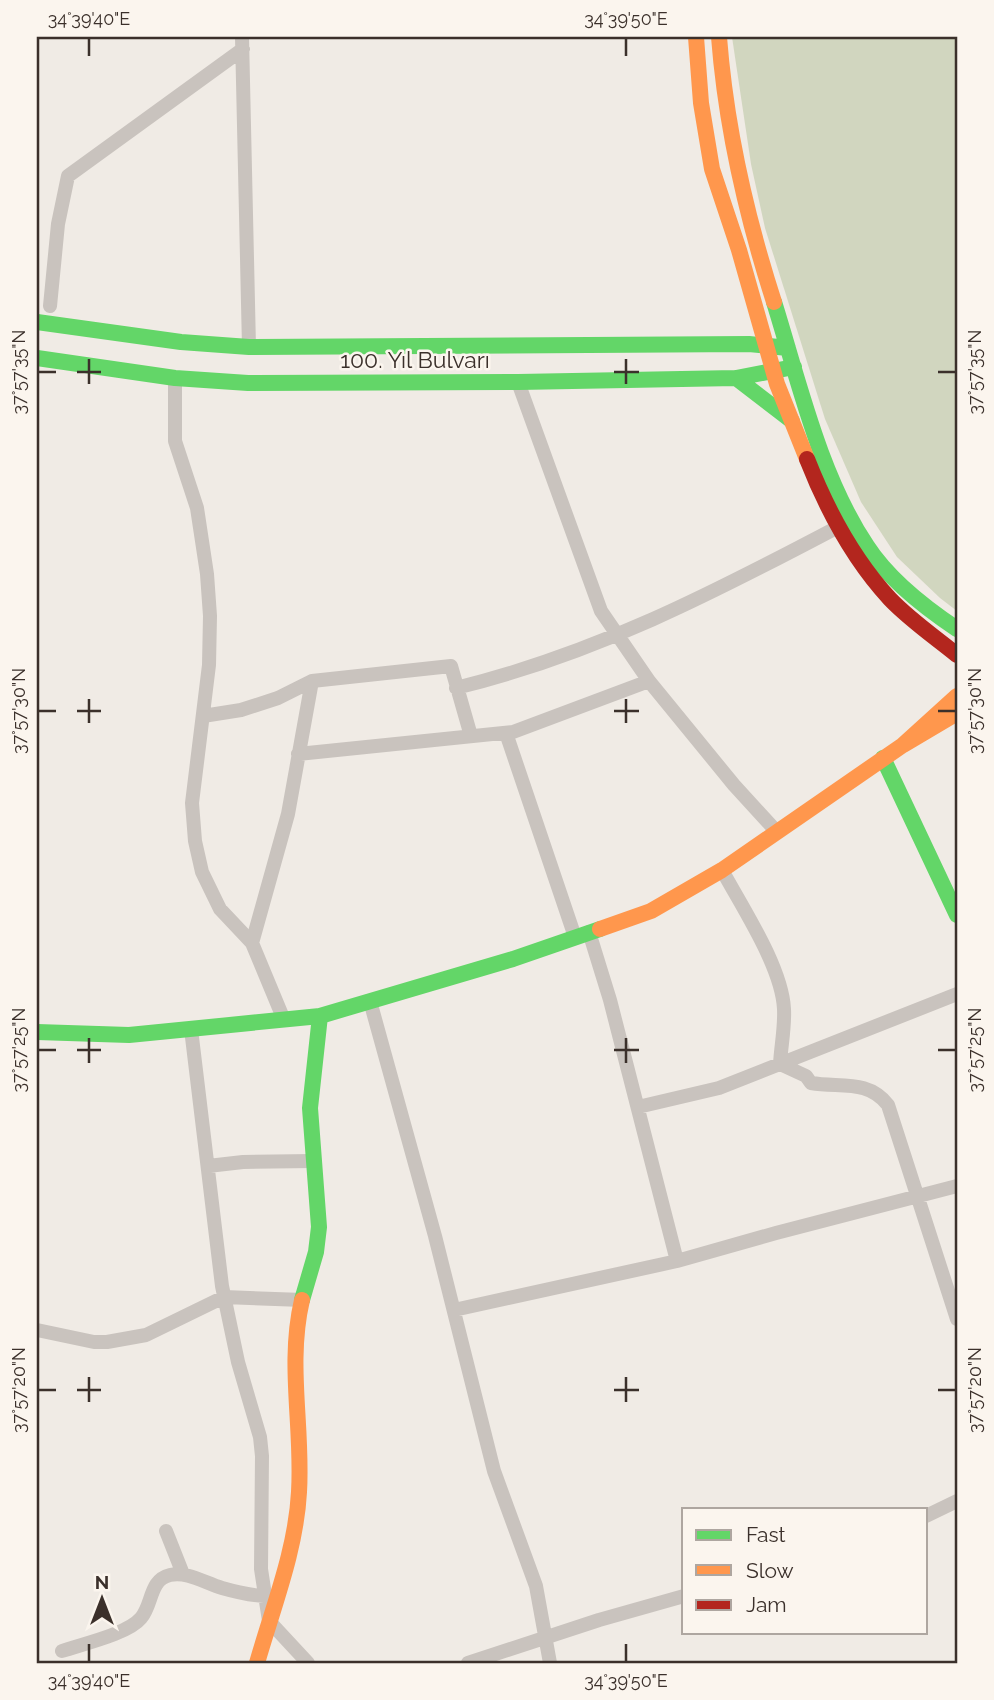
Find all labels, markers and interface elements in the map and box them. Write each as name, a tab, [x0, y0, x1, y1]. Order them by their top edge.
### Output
text: 34°39'40"E	[48, 8, 130, 29]
text: 34°39'50"E	[584, 8, 668, 29]
text: 37°57'35"N	[8, 330, 29, 414]
text: 37°57'35"N	[964, 330, 985, 414]
street label: 100. Yıl Bulvarı	[340, 346, 490, 373]
text: 37°57'30"N	[8, 668, 29, 754]
text: 37°57'30"N	[964, 668, 985, 754]
text: 37°57'25"N	[8, 1008, 29, 1092]
text: 37°57'25"N	[964, 1008, 985, 1092]
text: 37°57'20"N	[8, 1347, 29, 1433]
text: 37°57'20"N	[964, 1347, 985, 1433]
legend	[682, 1508, 928, 1634]
text: Fast	[746, 1522, 786, 1547]
text: Slow	[746, 1558, 794, 1583]
north arrow	[66, 1564, 136, 1634]
text: N	[95, 1571, 109, 1593]
text: Jam	[746, 1592, 787, 1617]
text: 34°39'40"E	[48, 1670, 130, 1691]
text: 34°39'50"E	[584, 1670, 668, 1691]

